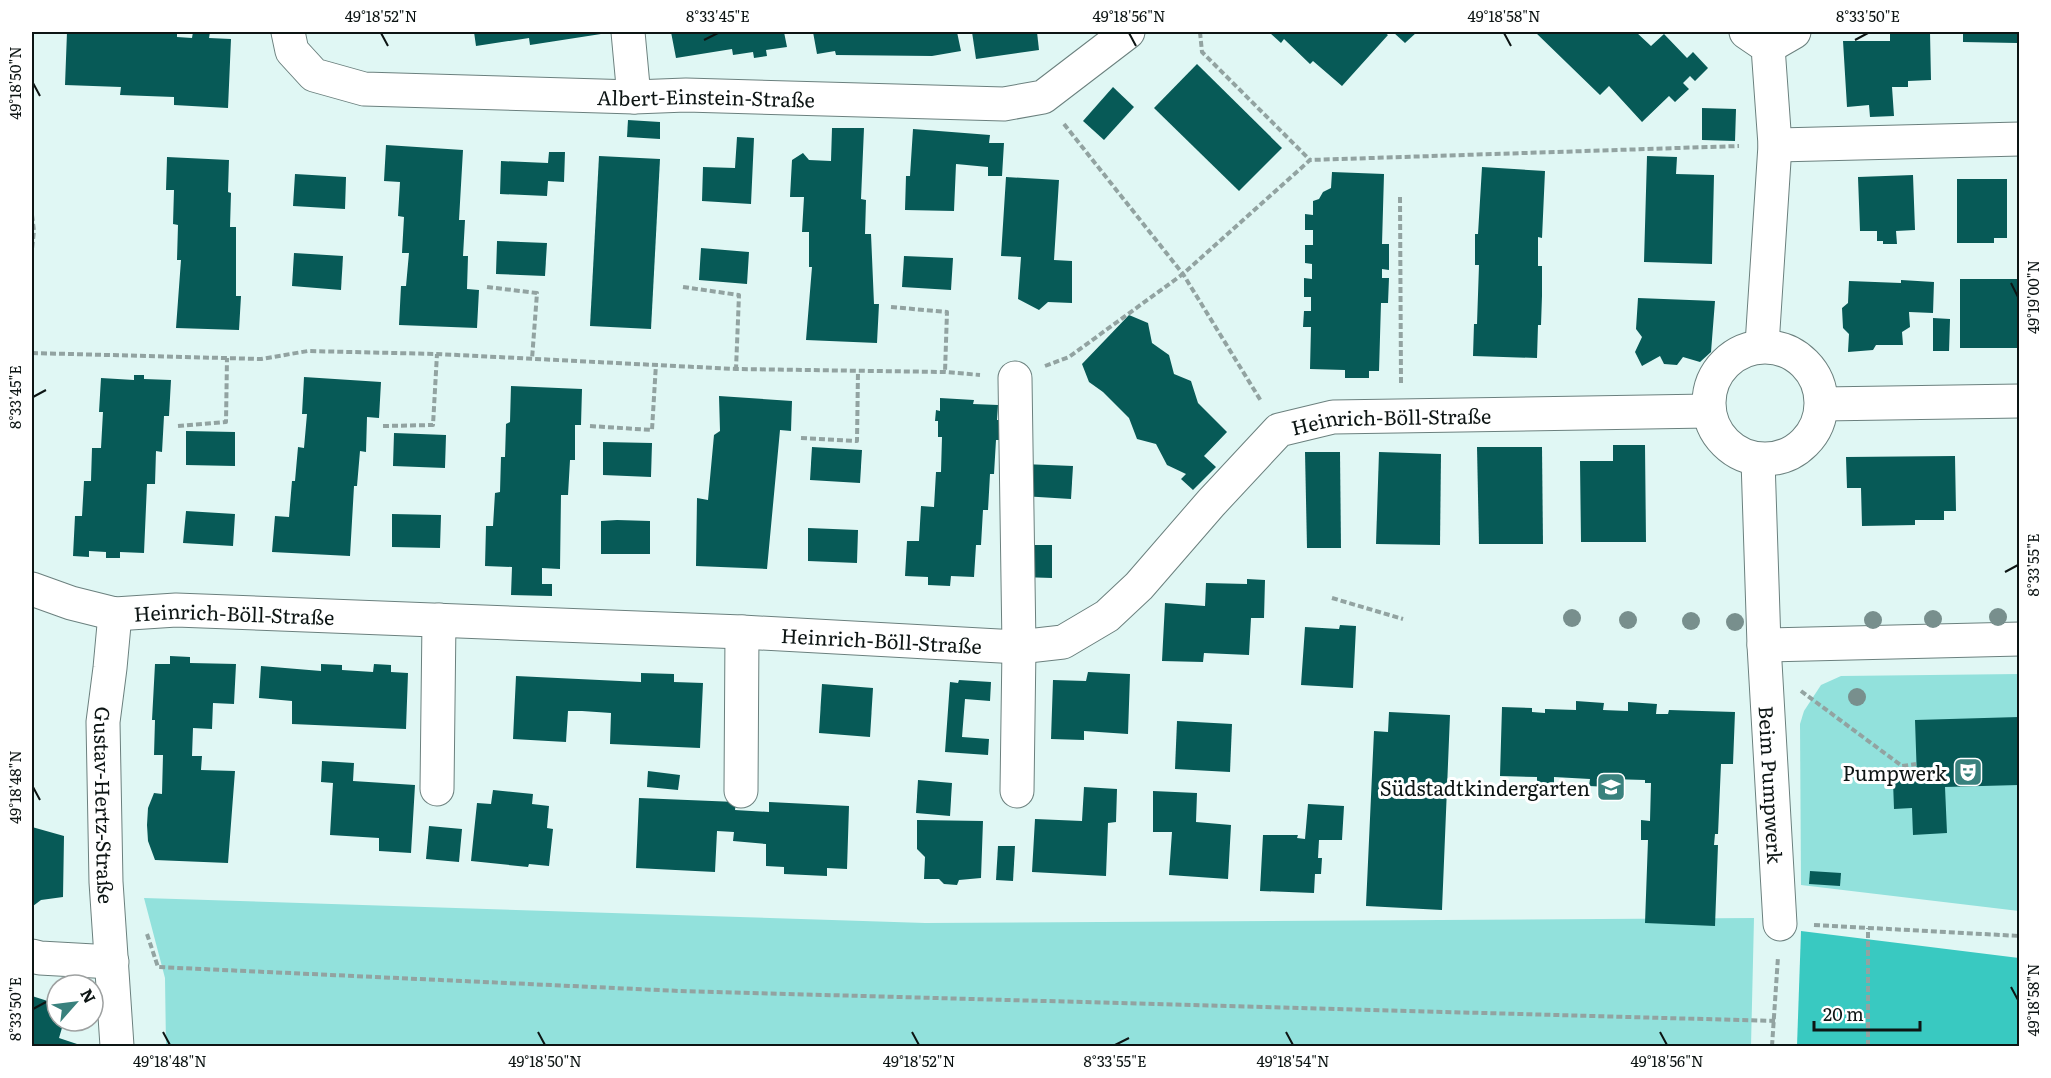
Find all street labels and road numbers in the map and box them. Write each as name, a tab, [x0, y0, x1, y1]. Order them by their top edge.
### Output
street label: Albert-Einstein-Straße	[597, 80, 815, 114]
street label: Heinrich-Böll-Straße	[1288, 399, 1492, 442]
street label: Heinrich-Böll-Straße	[133, 595, 335, 631]
street label: Heinrich-Böll-Straße	[780, 619, 983, 660]
street label: Gustav-Hertz-Straße	[88, 705, 122, 905]
street label: Beim Pumpwerk	[1753, 705, 1792, 865]

